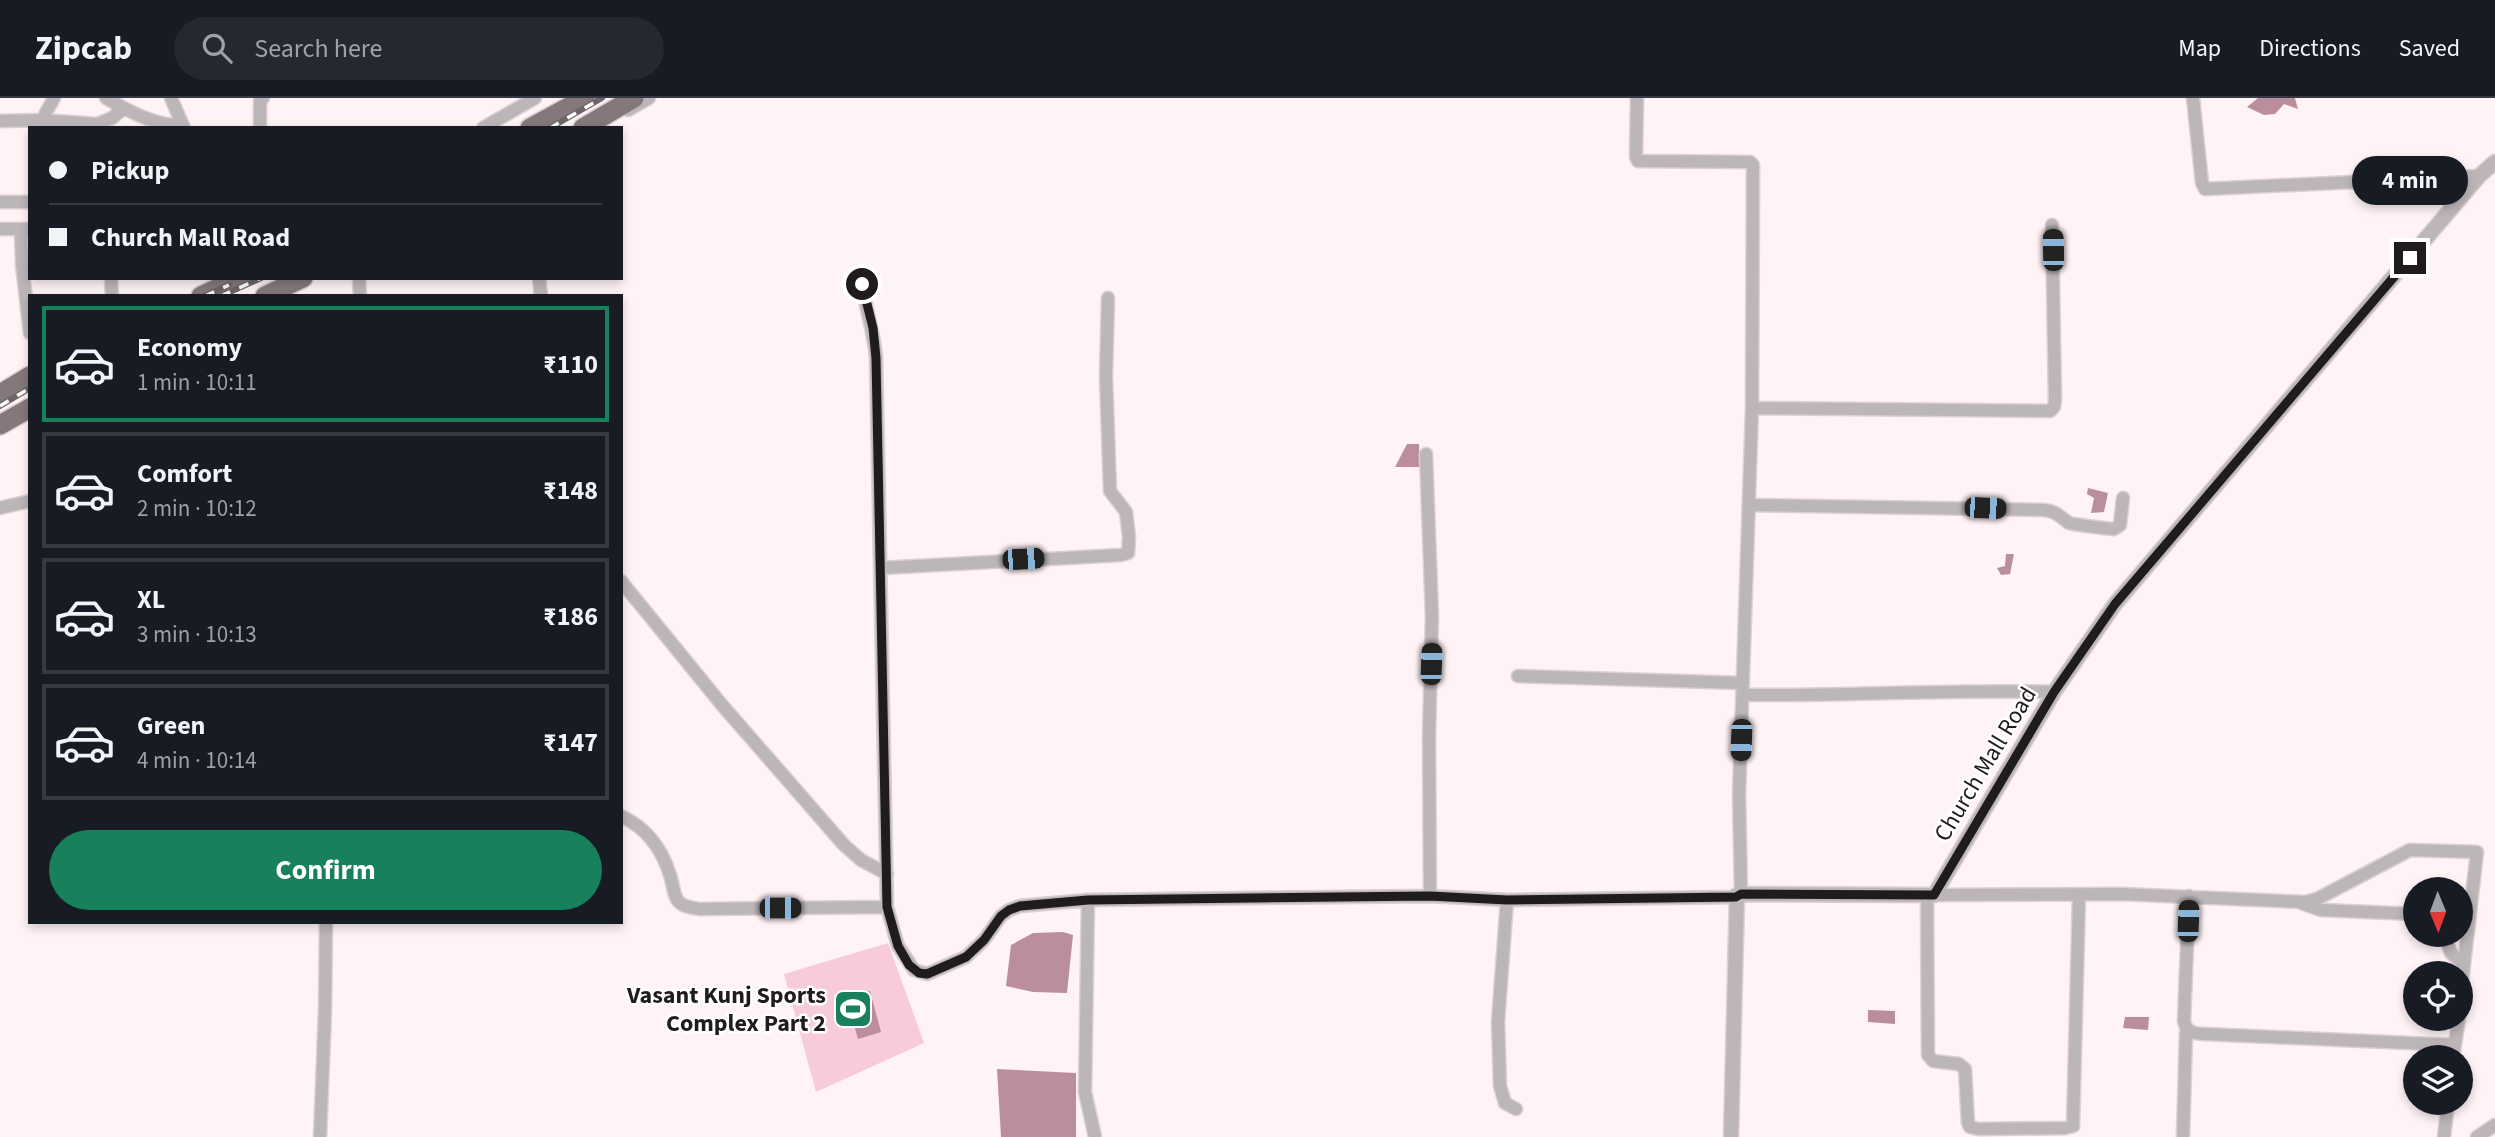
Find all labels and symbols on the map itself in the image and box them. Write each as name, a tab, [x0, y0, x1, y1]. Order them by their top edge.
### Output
callout: 4 min	[2352, 156, 2468, 206]
car	[2043, 229, 2064, 271]
route end	[2394, 242, 2426, 274]
route start	[846, 268, 878, 300]
car	[1964, 497, 2007, 519]
car	[1002, 547, 1045, 571]
car	[1420, 643, 1443, 685]
street label: Church Mall Road	[1925, 680, 2045, 848]
car	[1730, 719, 1753, 761]
north arrow	[2403, 877, 2473, 947]
car	[760, 898, 802, 919]
car	[2177, 900, 2200, 942]
place label: Vasant Kunj Sports Complex Part 2	[626, 978, 826, 1041]
sports icon: Vasant Kunj Sports Complex Part 2	[832, 988, 874, 1030]

